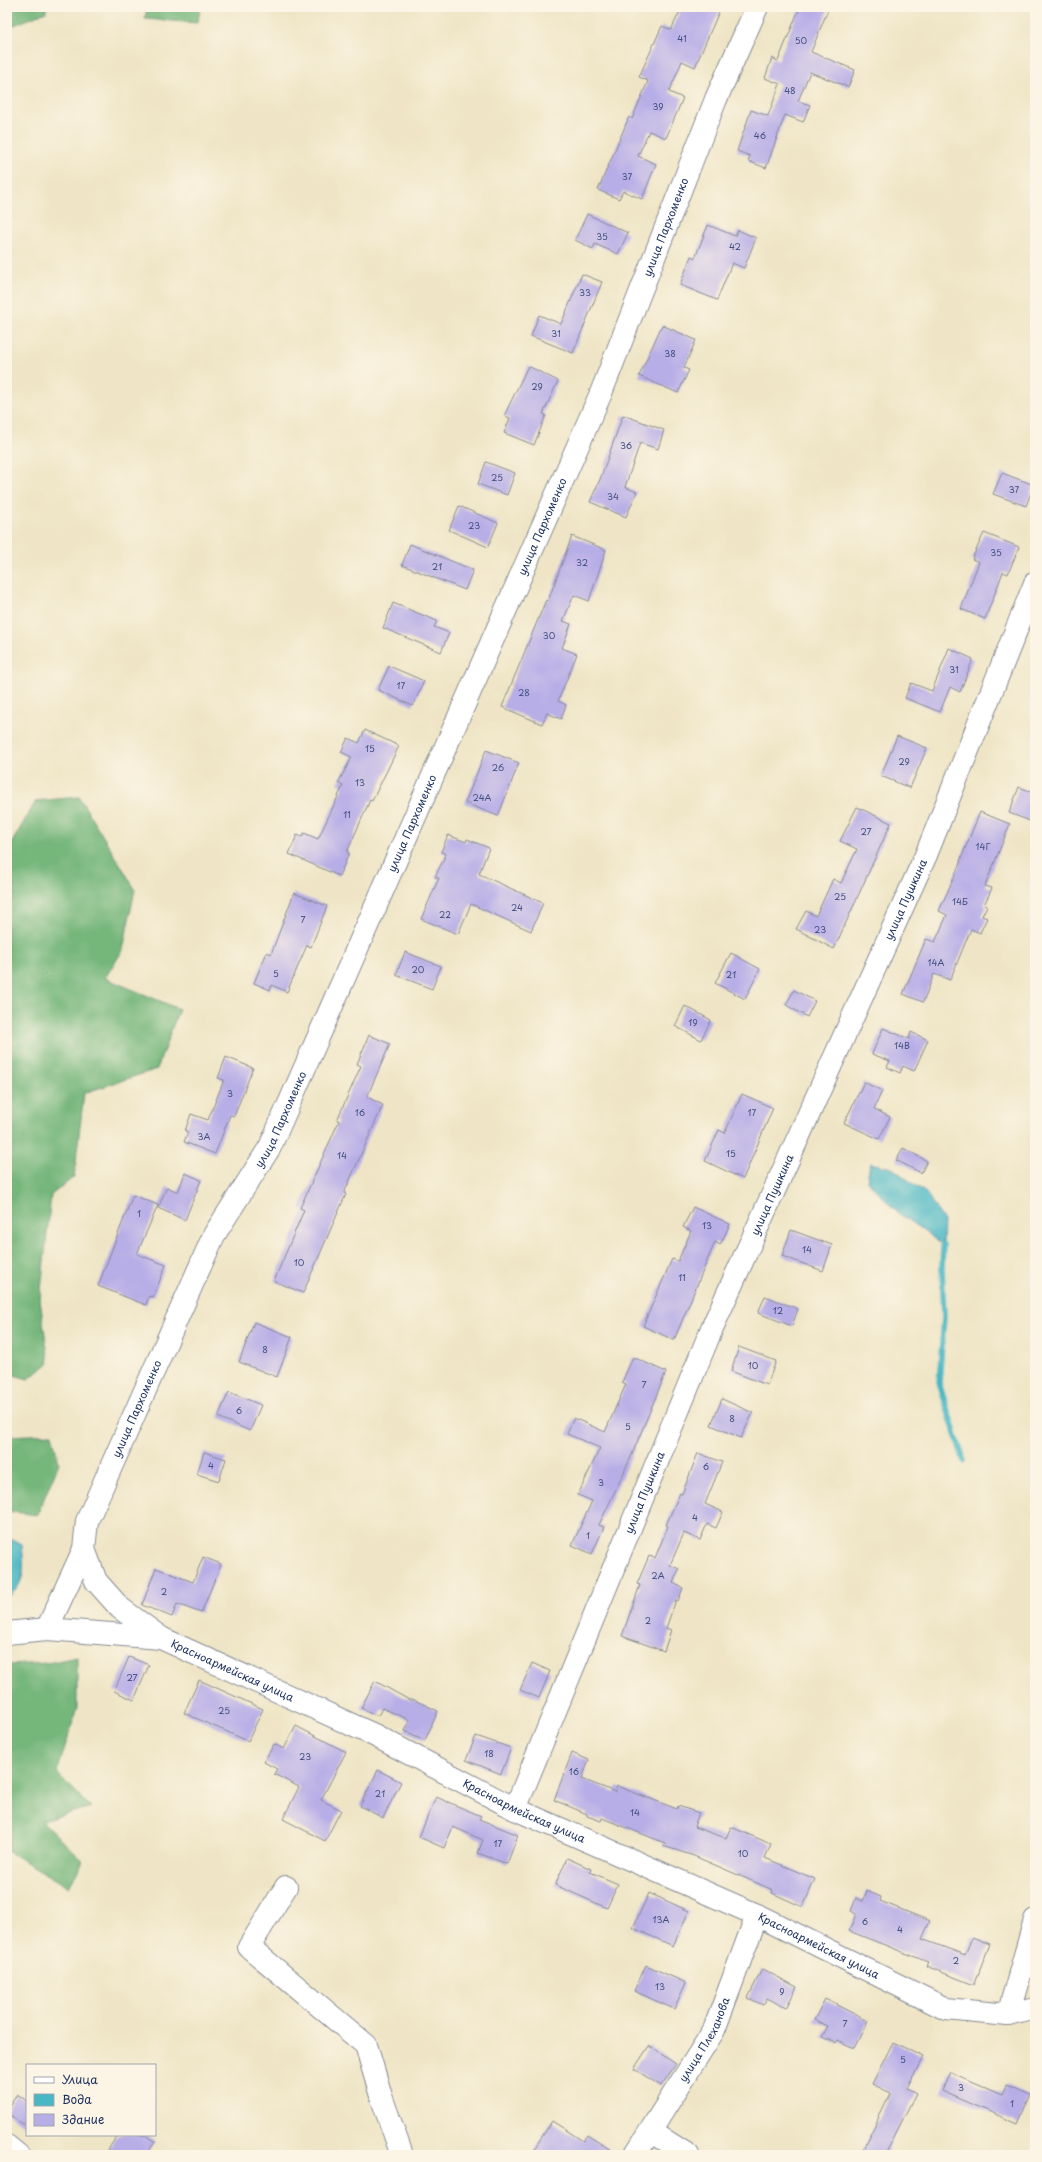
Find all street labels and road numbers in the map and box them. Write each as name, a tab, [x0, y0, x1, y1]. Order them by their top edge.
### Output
street label: улица Пархоменко	[638, 175, 692, 279]
street label: улица Пархоменко	[513, 475, 571, 578]
street label: улица Пархоменко	[383, 772, 440, 875]
street label: улица Пушкина	[880, 856, 931, 943]
street label: улица Пархоменко	[250, 1068, 310, 1171]
street label: улица Пушкина	[746, 1151, 798, 1238]
street label: улица Пархоменко	[107, 1357, 165, 1460]
street label: улица Пушкина	[620, 1449, 669, 1536]
street label: Красноармейская улица	[168, 1635, 297, 1706]
street label: Красноармейская улица	[460, 1774, 588, 1847]
street label: Красноармейская улица	[755, 1908, 883, 1983]
street label: улица Плеханова	[674, 1994, 734, 2085]

